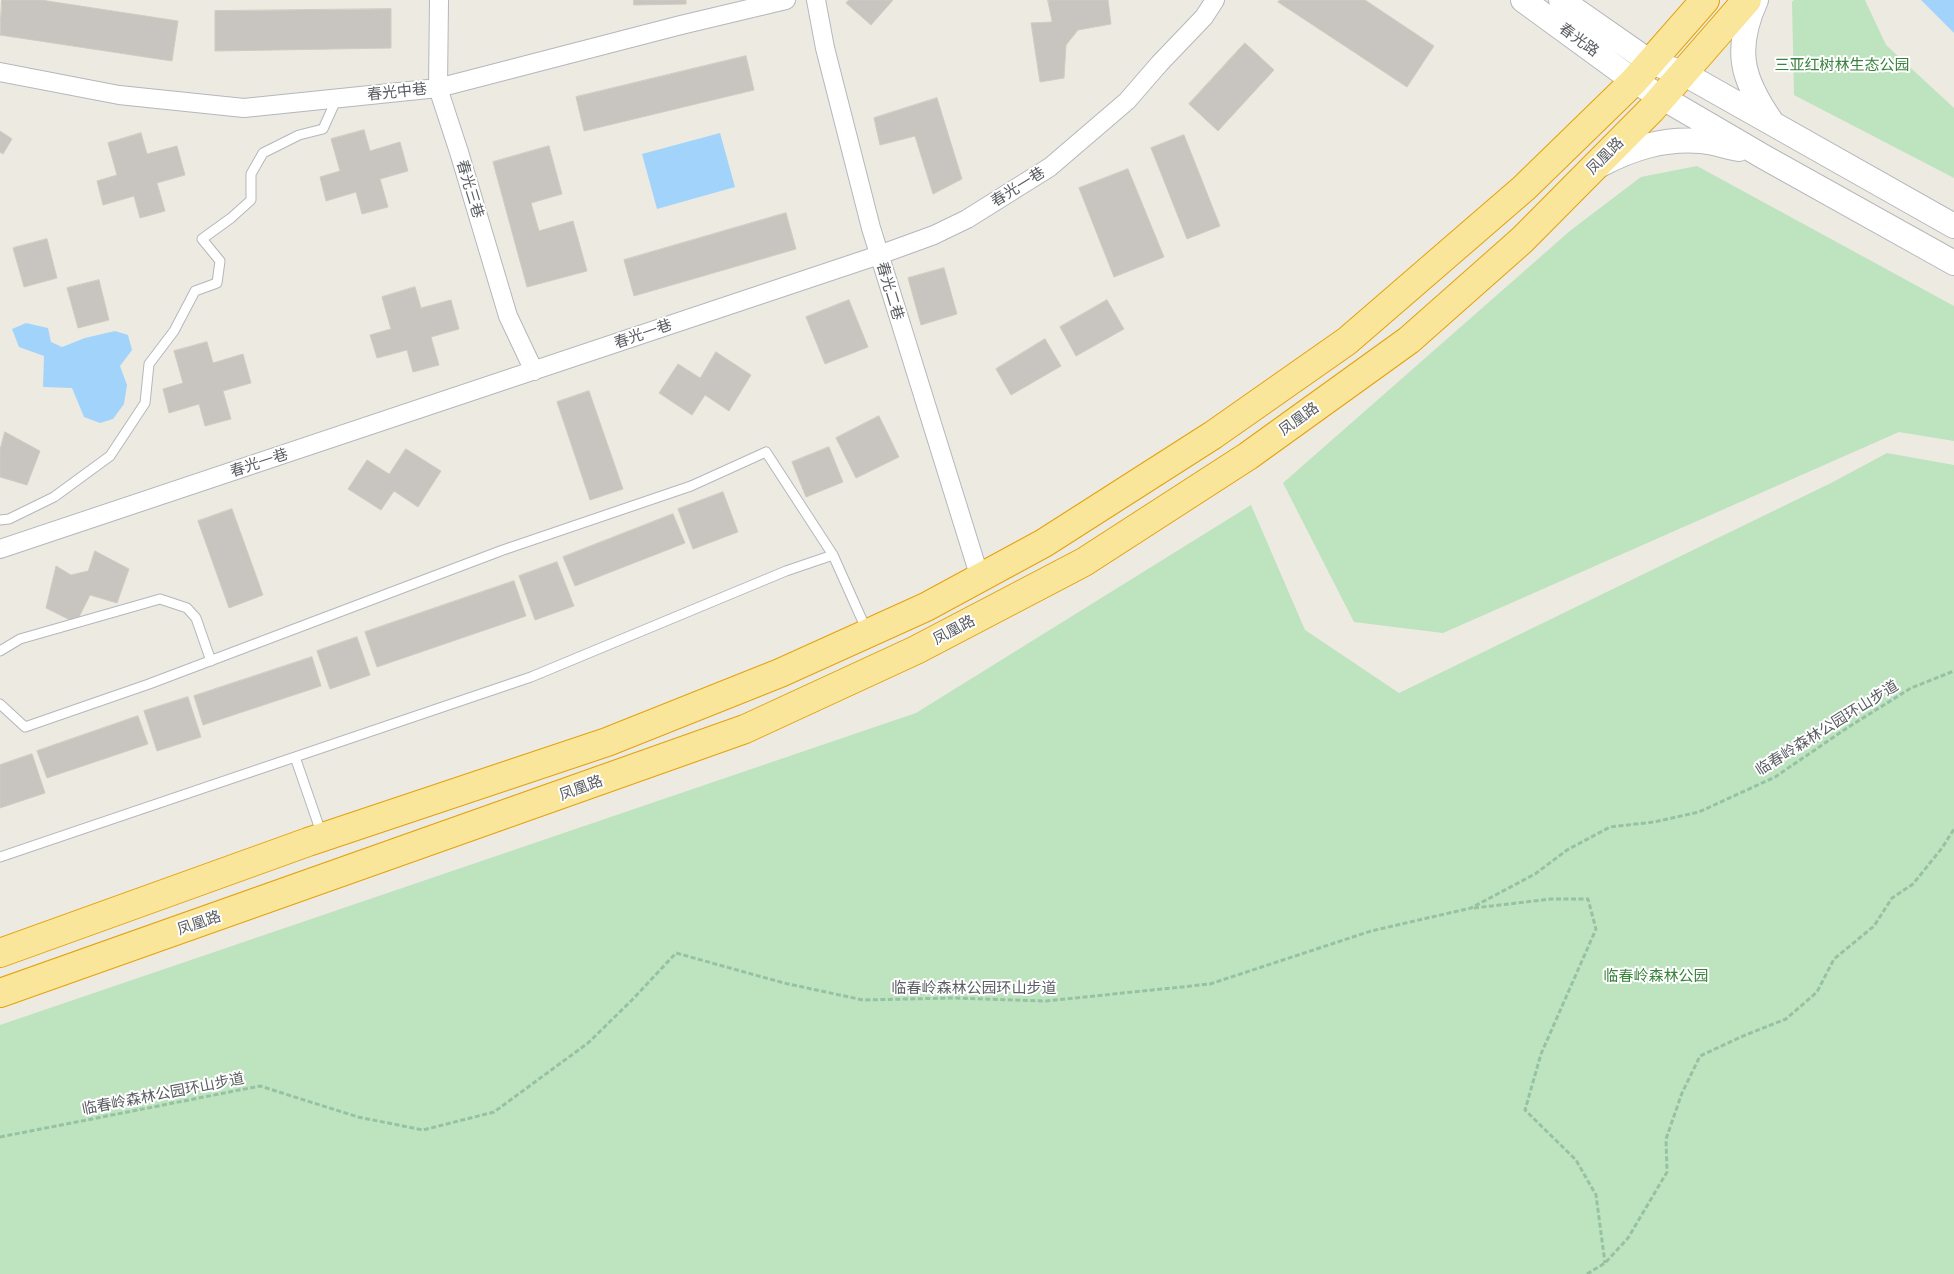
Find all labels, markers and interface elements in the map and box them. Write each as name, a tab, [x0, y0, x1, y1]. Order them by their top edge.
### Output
street label: 春光路	[1556, 19, 1602, 61]
park label: 三亚红树林生态公园	[1775, 56, 1909, 74]
street label: 春光中巷	[366, 80, 428, 104]
street label: 凤凰路	[1583, 134, 1627, 178]
street label: 春光三巷	[453, 158, 487, 220]
street label: 春光一巷	[988, 163, 1048, 211]
street label: 春光二巷	[873, 260, 907, 322]
street label: 春光一巷	[612, 316, 674, 352]
street label: 凤凰路	[1276, 398, 1322, 440]
street label: 春光一巷	[228, 445, 290, 481]
street label: 凤凰路	[930, 611, 978, 649]
street label: 临春岭森林公园环山步道	[1752, 677, 1902, 779]
street label: 凤凰路	[557, 772, 605, 804]
street label: 凤凰路	[175, 907, 223, 939]
park label: 临春岭森林公园	[1604, 967, 1708, 985]
street label: 临春岭森林公园环山步道	[892, 979, 1056, 997]
street label: 临春岭森林公园环山步道	[80, 1069, 246, 1119]

